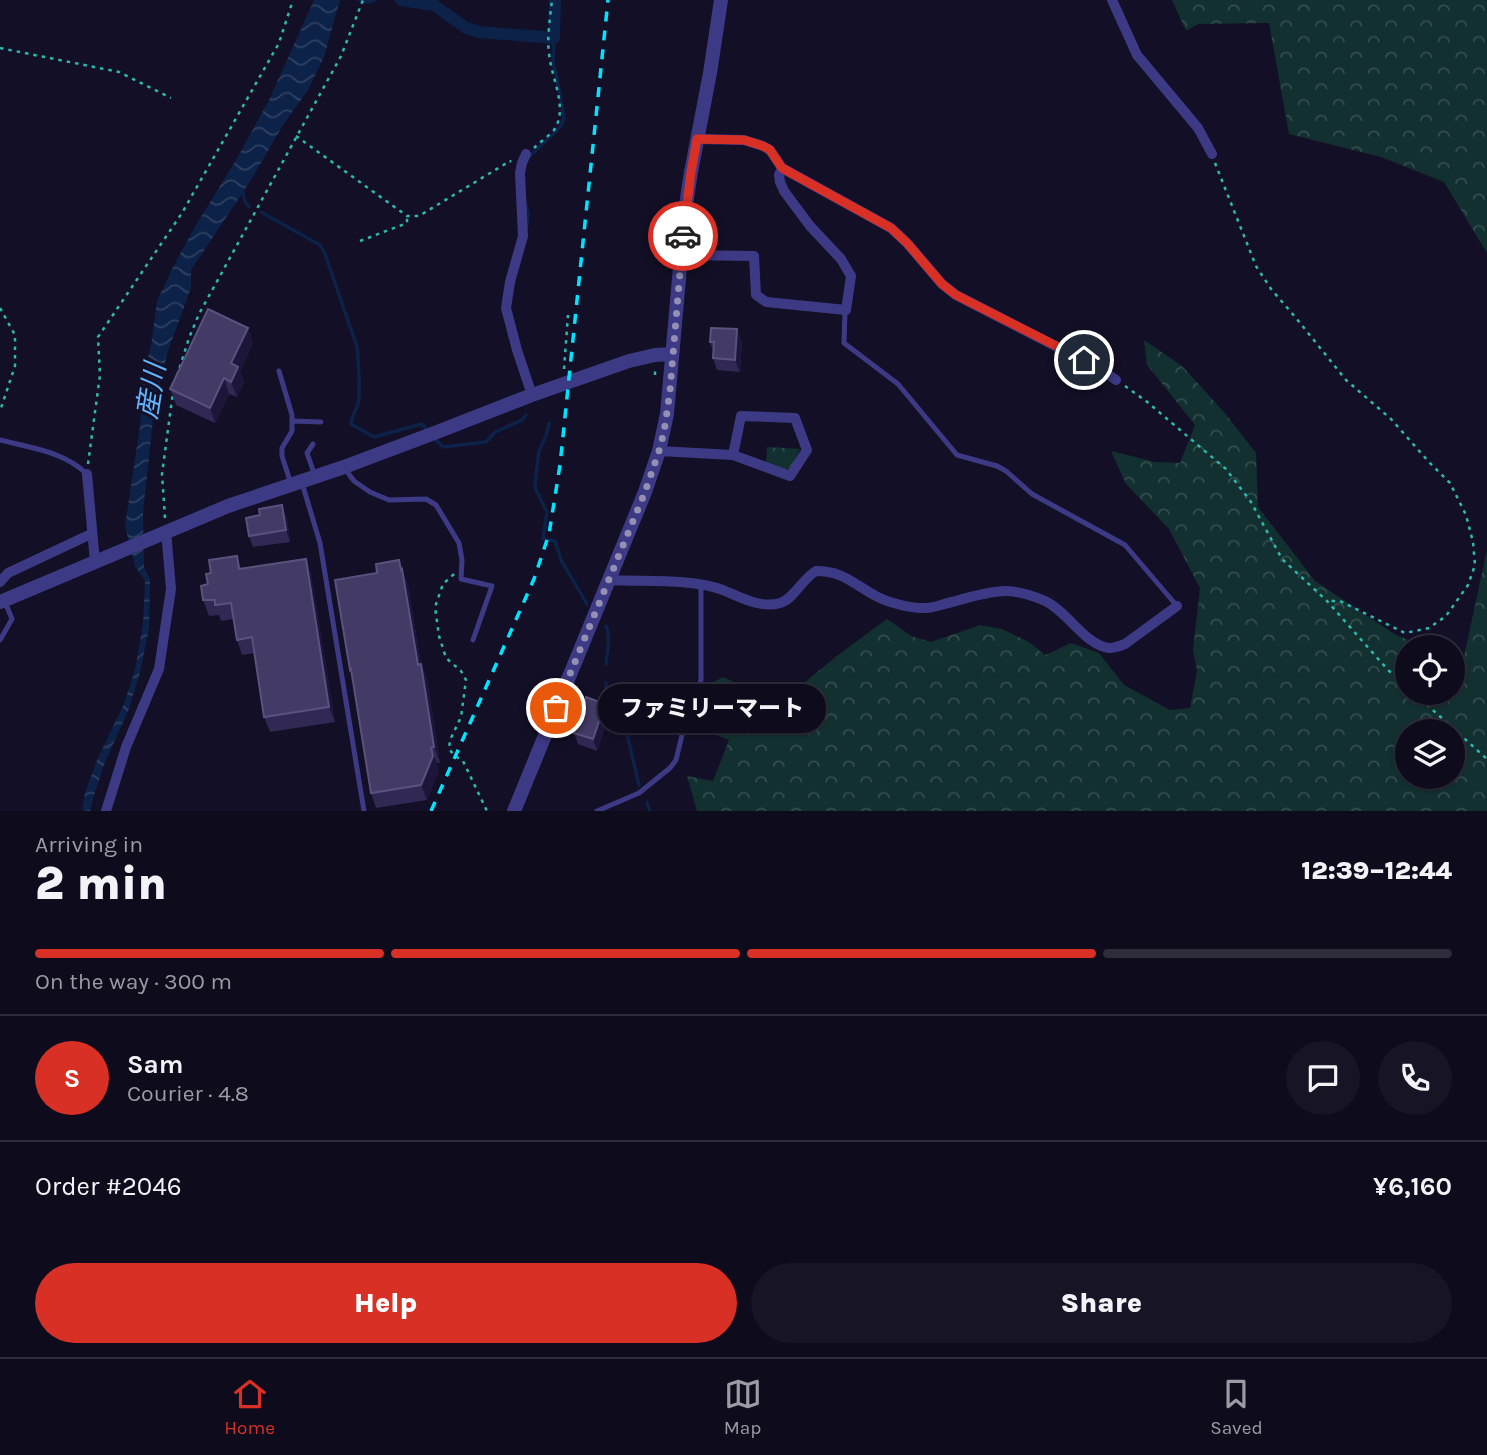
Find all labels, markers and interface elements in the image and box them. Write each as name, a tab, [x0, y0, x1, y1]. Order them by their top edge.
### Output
courier	[648, 201, 718, 271]
icon: car	[664, 217, 702, 255]
pin	[1054, 330, 1114, 390]
icon: home	[1065, 341, 1103, 379]
water label: 産川	[130, 358, 172, 421]
map controls	[1395, 635, 1465, 789]
button: locate	[1395, 635, 1465, 705]
pin	[526, 678, 586, 738]
callout: ファミリーマート	[598, 684, 826, 732]
icon: bag	[537, 689, 575, 727]
text: ファミリーマート	[620, 695, 804, 722]
button: layers	[1395, 719, 1465, 789]
text: Arriving in	[35, 831, 143, 858]
text: 12:39–12:44	[1301, 855, 1452, 886]
text: 2 min	[35, 857, 167, 911]
text: On the way · 300 m	[35, 968, 232, 995]
button: chat	[1286, 1041, 1360, 1115]
button: phone	[1378, 1041, 1452, 1115]
text: Sam	[127, 1049, 183, 1080]
text: S	[64, 1063, 80, 1094]
text: Courier · 4.8	[127, 1080, 249, 1107]
text: Order #2046	[35, 1171, 182, 1202]
text: ¥6,160	[1373, 1171, 1452, 1202]
button: Help	[35, 1263, 737, 1343]
button: Share	[751, 1263, 1452, 1343]
tab: Home	[224, 1375, 275, 1439]
tab: Map	[724, 1375, 762, 1439]
tab: Saved	[1210, 1375, 1263, 1439]

